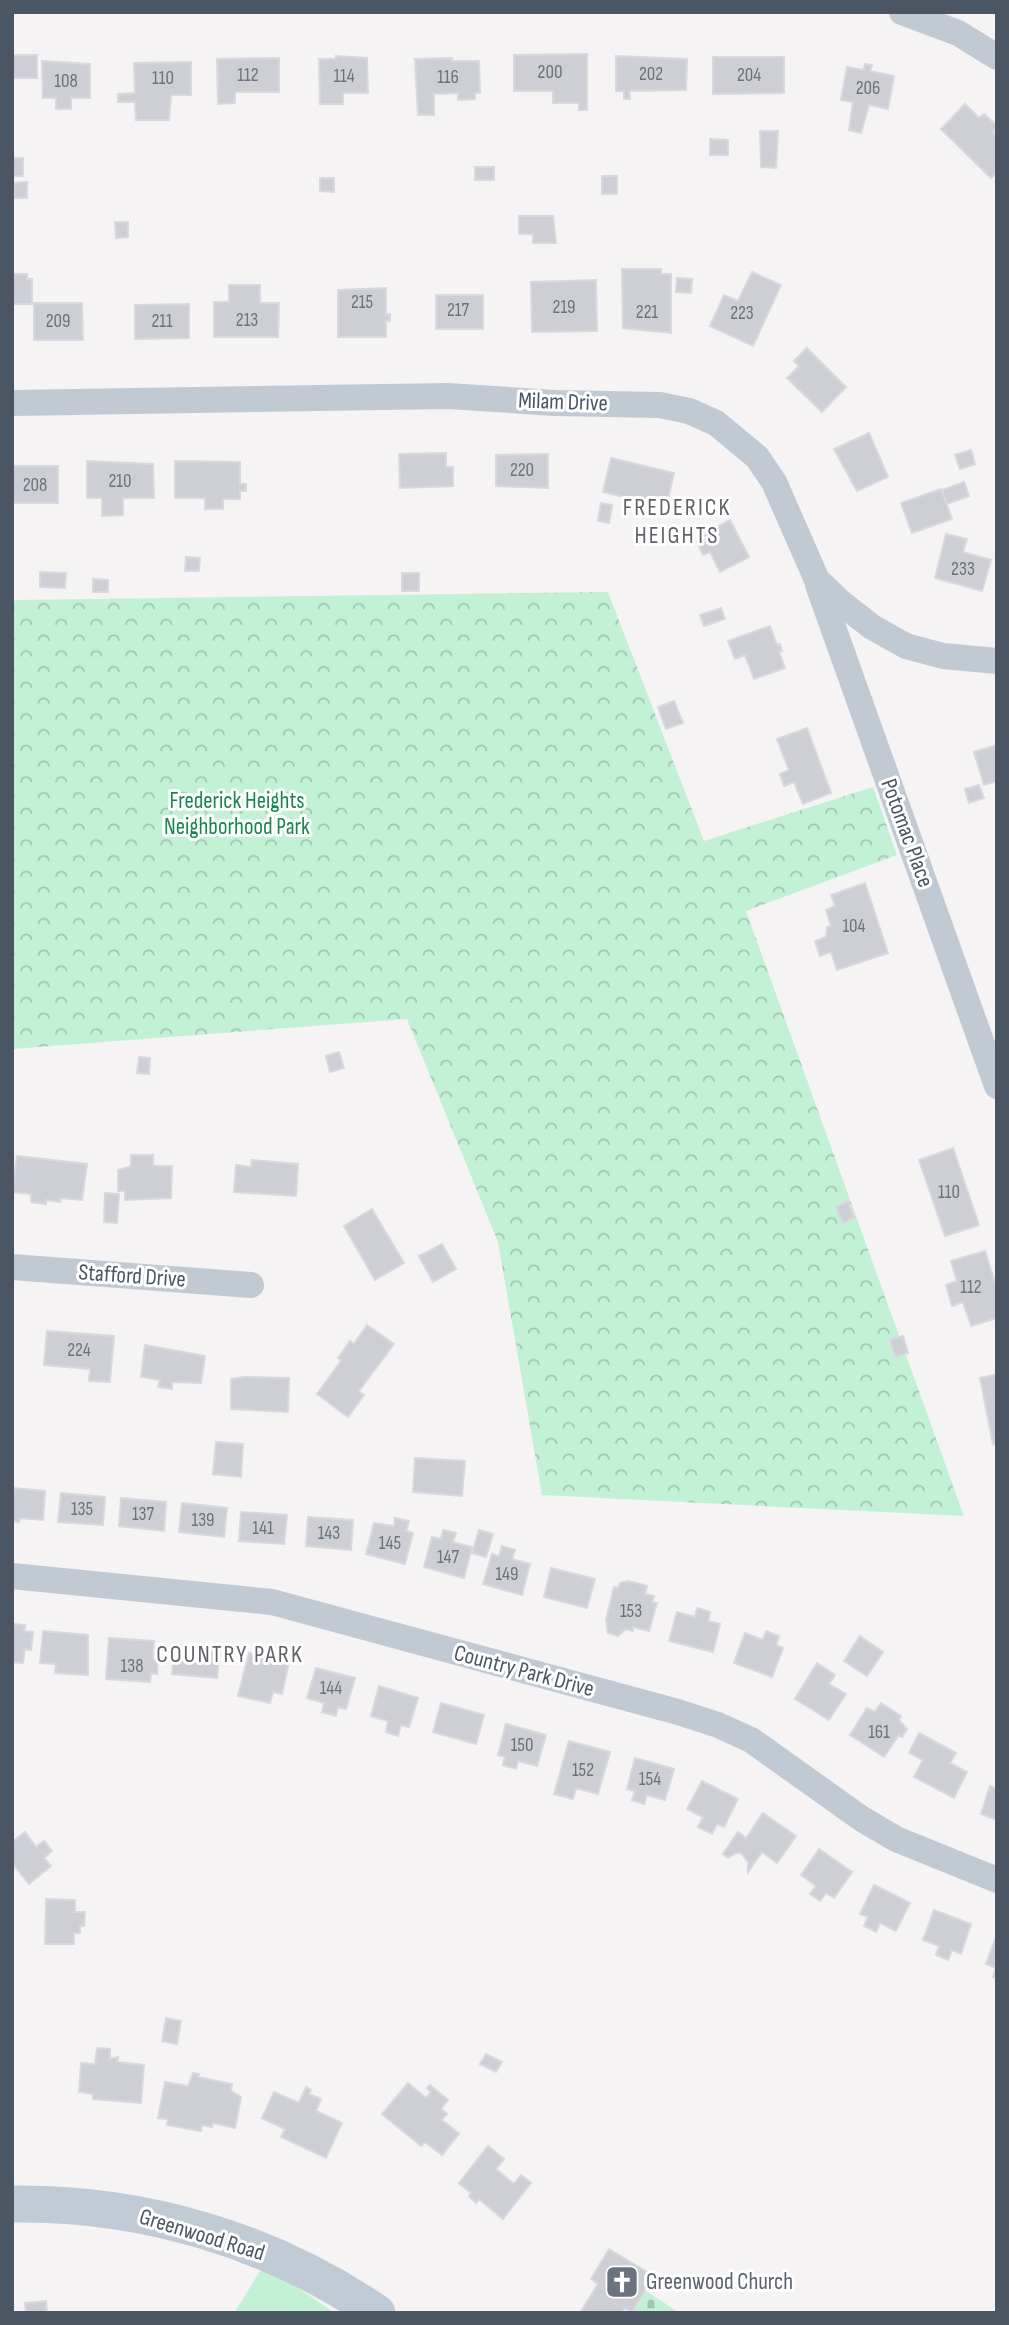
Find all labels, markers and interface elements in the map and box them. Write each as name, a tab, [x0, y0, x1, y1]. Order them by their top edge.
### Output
house number: 200	[538, 61, 562, 84]
house number: 202	[639, 63, 663, 86]
house number: 112	[237, 64, 259, 87]
house number: 204	[737, 64, 761, 87]
house number: 114	[333, 65, 355, 88]
house number: 116	[437, 66, 459, 89]
house number: 110	[152, 67, 174, 90]
house number: 108	[54, 70, 78, 93]
house number: 206	[856, 77, 880, 100]
house number: 215	[351, 291, 373, 314]
house number: 219	[553, 296, 575, 319]
house number: 217	[447, 299, 469, 322]
house number: 221	[636, 301, 659, 324]
house number: 223	[730, 302, 754, 325]
house number: 213	[236, 309, 258, 332]
house number: 209	[46, 310, 70, 333]
house number: 211	[151, 310, 173, 333]
street label: Milam Drive	[518, 386, 608, 418]
house number: 220	[510, 459, 534, 482]
house number: 210	[108, 470, 132, 493]
house number: 208	[23, 474, 47, 497]
district label: FREDERICK HEIGHTS	[623, 493, 731, 550]
house number: 233	[951, 558, 975, 581]
street label: Potomac Place	[874, 775, 940, 891]
park label: Frederick Heights Neighborhood Park	[164, 787, 310, 841]
house number: 104	[842, 915, 866, 938]
house number: 110	[938, 1181, 960, 1204]
street label: Stafford Drive	[77, 1258, 187, 1294]
house number: 112	[960, 1276, 982, 1299]
house number: 224	[67, 1339, 91, 1362]
house number: 135	[71, 1498, 93, 1521]
house number: 137	[132, 1503, 155, 1526]
house number: 139	[191, 1509, 215, 1532]
house number: 141	[252, 1517, 274, 1540]
house number: 143	[318, 1522, 340, 1545]
house number: 145	[379, 1532, 401, 1555]
house number: 147	[437, 1546, 459, 1569]
house number: 149	[495, 1563, 519, 1586]
house number: 153	[620, 1600, 642, 1623]
street label: Country Park Drive	[451, 1639, 597, 1703]
district label: COUNTRY PARK	[156, 1640, 304, 1669]
house number: 138	[121, 1655, 143, 1678]
house number: 144	[320, 1677, 342, 1700]
house number: 161	[868, 1721, 890, 1744]
house number: 150	[511, 1734, 533, 1757]
house number: 152	[572, 1759, 594, 1782]
house number: 154	[639, 1768, 661, 1791]
street label: Greenwood Road	[136, 2203, 268, 2267]
church icon: Greenwood Church	[603, 2263, 641, 2301]
place label: Greenwood Church	[646, 2268, 793, 2296]

